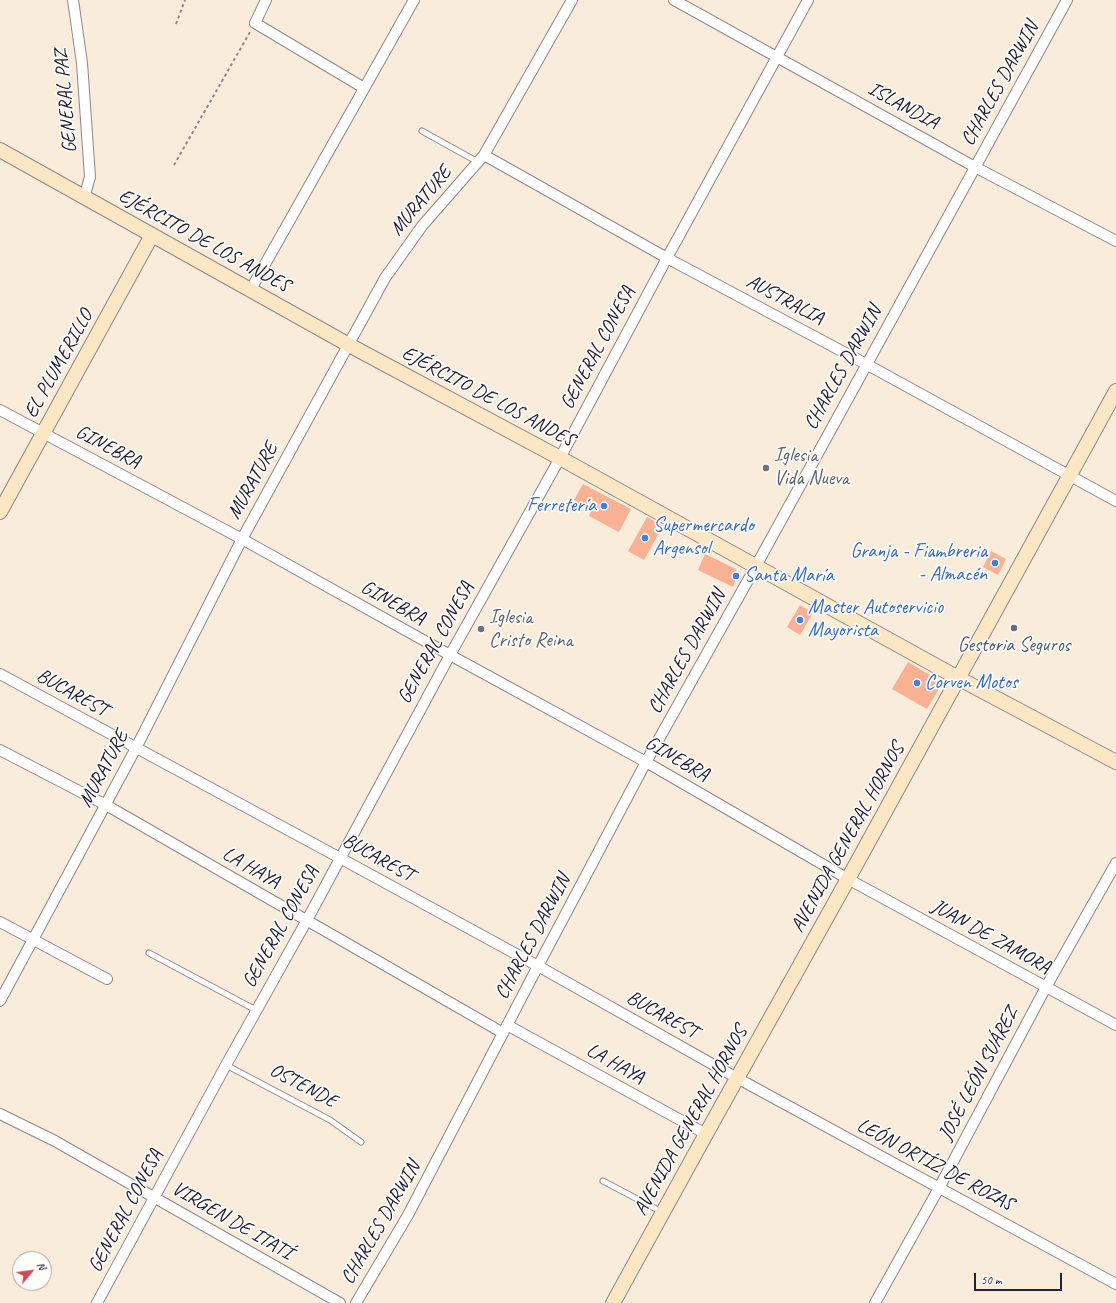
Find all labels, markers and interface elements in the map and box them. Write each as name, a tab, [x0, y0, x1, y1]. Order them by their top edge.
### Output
street label: CHARLES DARWIN	[956, 18, 1044, 150]
street label: GENERAL PAZ	[49, 48, 83, 154]
street label: ISLANDIA	[864, 77, 942, 135]
street label: MURATURE	[385, 161, 457, 241]
street label: EJÉRCITO DE LOS ANDES	[114, 184, 294, 298]
street label: AUSTRALIA	[742, 270, 828, 330]
street label: GENERAL CONESA	[556, 283, 640, 413]
street label: CHARLES DARWIN	[799, 302, 887, 434]
street label: EL PLUMERILLO	[19, 306, 99, 422]
street label: EJÉRCITO DE LOS ANDES	[398, 341, 578, 453]
street label: GINEBRA	[71, 420, 145, 474]
street label: MURATURE	[222, 439, 284, 523]
place label: Iglesia Vida Nueva	[774, 444, 849, 491]
marker: Iglesia Vida Nueva	[761, 463, 771, 473]
place label: Ferretería	[527, 494, 596, 518]
marker: Ferretería	[599, 501, 609, 511]
place label: Supermercardo Argensol	[653, 514, 754, 561]
marker: Supermercardo Argensol	[640, 533, 650, 543]
place label: Granja - Fiambreria - Almacén	[850, 540, 987, 587]
marker: Granja - Fiambreria - Almacén	[990, 558, 1000, 568]
place label: Santa María	[744, 564, 834, 588]
marker: Santa María	[731, 571, 741, 581]
street label: GINEBRA	[357, 576, 429, 630]
street label: GENERAL CONESA	[393, 578, 479, 708]
street label: CHARLES DARWIN	[643, 586, 731, 718]
place label: Master Autoservicio Mayorista	[808, 596, 943, 643]
place label: Iglesia Cristo Reina	[489, 606, 573, 653]
marker: Master Autoservicio Mayorista	[795, 615, 805, 625]
marker: Gestoria Seguros	[1009, 623, 1019, 633]
marker: Iglesia Cristo Reina	[476, 624, 486, 634]
place label: Gestoria Seguros	[958, 634, 1070, 658]
street label: BUCAREST	[32, 664, 112, 722]
place label: Corven Motos	[925, 671, 1018, 695]
marker: Corven Motos	[912, 678, 922, 688]
street label: MURATURE	[74, 727, 134, 811]
street label: GINEBRA	[641, 731, 713, 787]
street label: AVENIDA GENERAL HORNOS	[786, 739, 910, 937]
street label: BUCAREST	[338, 829, 418, 887]
street label: LA HAYA	[218, 842, 284, 894]
street label: GENERAL CONESA	[238, 862, 324, 992]
street label: CHARLES DARWIN	[490, 871, 576, 1003]
street label: JUAN DE ZAMORA	[927, 894, 1055, 980]
street label: BUCAREST	[622, 986, 702, 1044]
street label: JOSÉ LEÓN SUÁREZ	[934, 1003, 1024, 1145]
street label: AVENIDA GENERAL HORNOS	[629, 1022, 753, 1220]
street label: LA HAYA	[582, 1038, 648, 1090]
street label: OSTENDE	[265, 1058, 341, 1114]
street label: LEÓN ORTÍZ DE ROZAS	[853, 1114, 1017, 1216]
street label: GENERAL CONESA	[84, 1146, 168, 1276]
street label: CHARLES DARWIN	[336, 1157, 426, 1289]
street label: VIRGEN DE ITATÍ	[167, 1177, 297, 1265]
north arrow	[12, 1251, 52, 1291]
text: N	[34, 1259, 49, 1272]
scale bar	[976, 1265, 1064, 1291]
text: 50 m	[981, 1272, 1001, 1288]

